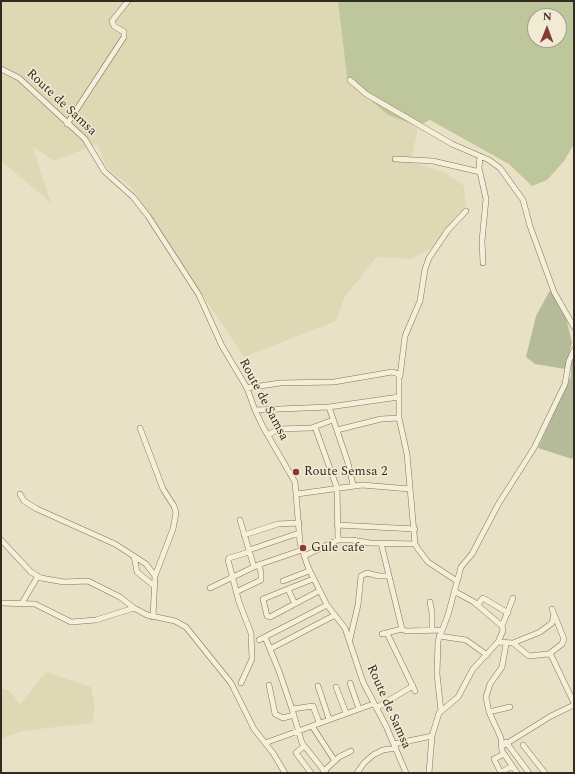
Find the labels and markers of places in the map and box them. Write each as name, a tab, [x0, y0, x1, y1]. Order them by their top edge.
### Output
place label: Route Semsa 2	[304, 464, 387, 480]
marker: Route Semsa 2	[291, 467, 301, 477]
place label: Gule cafe	[311, 540, 365, 556]
marker: Gule cafe	[298, 543, 308, 553]

